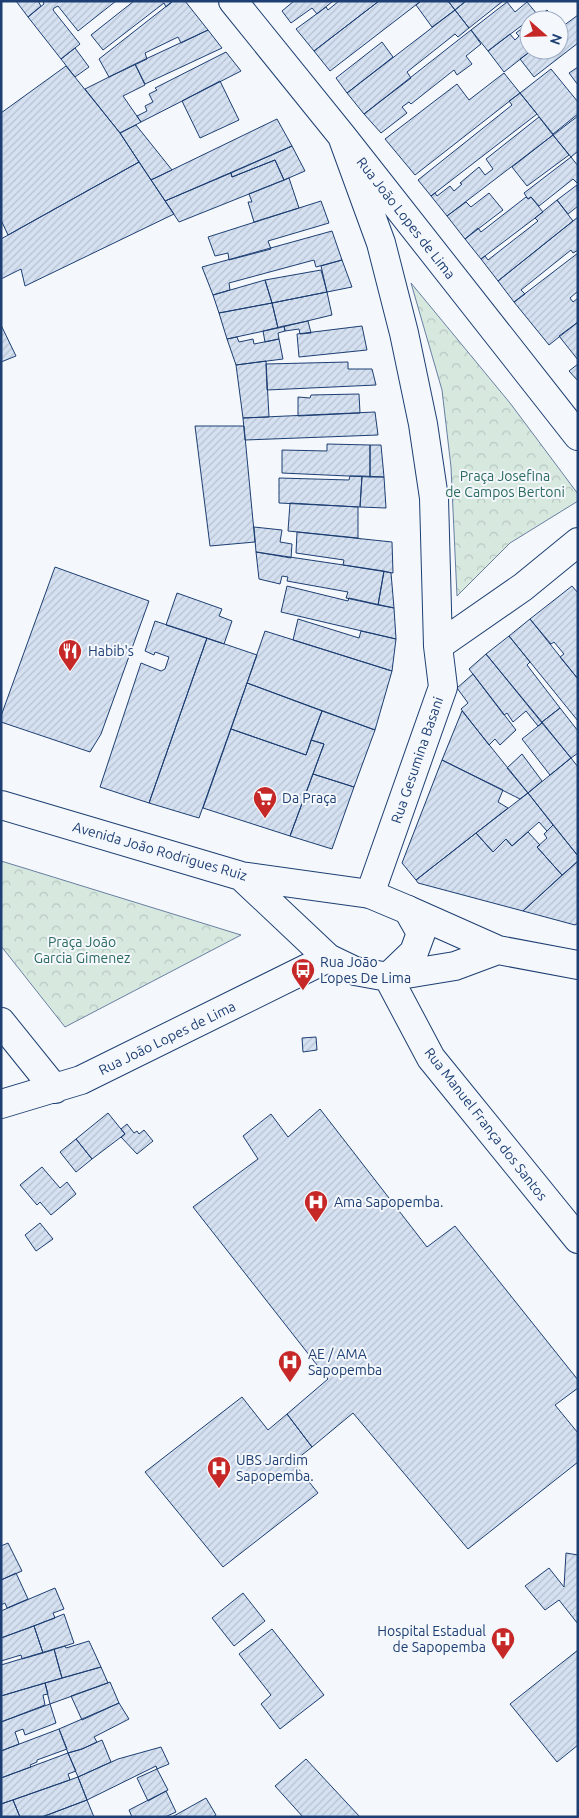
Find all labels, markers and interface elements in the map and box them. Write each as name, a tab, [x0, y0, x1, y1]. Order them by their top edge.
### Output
north arrow	[519, 10, 569, 60]
text: N	[547, 32, 566, 47]
street label: Rua João Lopes de Lima	[353, 154, 459, 282]
park label: Praça Josefina de Campos Bertoni	[445, 468, 565, 500]
restaurant icon: Habib's	[57, 638, 83, 672]
place label: Habib's	[88, 643, 134, 659]
street label: Rua Gesumina Basani	[388, 695, 446, 825]
supermarket icon: Da Praça	[252, 785, 278, 819]
place label: Da Praça	[282, 790, 337, 806]
street label: Avenida João Rodrigues Ruiz	[71, 818, 249, 884]
park label: Praça João Garcia Gimenez	[34, 934, 130, 966]
place label: Rua João Lopes De Lima	[320, 954, 411, 986]
bus stop icon: Rua João Lopes De Lima	[290, 957, 316, 991]
street label: Rua João Lopes de Lima	[96, 998, 238, 1078]
street label: Rua Manuel França dos Santos	[421, 1044, 551, 1204]
hospital icon: Ama Sapopemba.	[303, 1189, 329, 1223]
place label: Ama Sapopemba.	[334, 1194, 443, 1210]
place label: AE / AMA Sapopemba	[308, 1346, 382, 1378]
hospital icon: AE / AMA Sapopemba	[277, 1349, 303, 1383]
place label: UBS Jardim Sapopemba.	[236, 1452, 314, 1484]
hospital icon: UBS Jardim Sapopemba.	[206, 1455, 232, 1489]
place label: Hospital Estadual de Sapopemba	[377, 1623, 486, 1655]
hospital icon: Hospital Estadual de Sapopemba	[490, 1626, 516, 1660]

